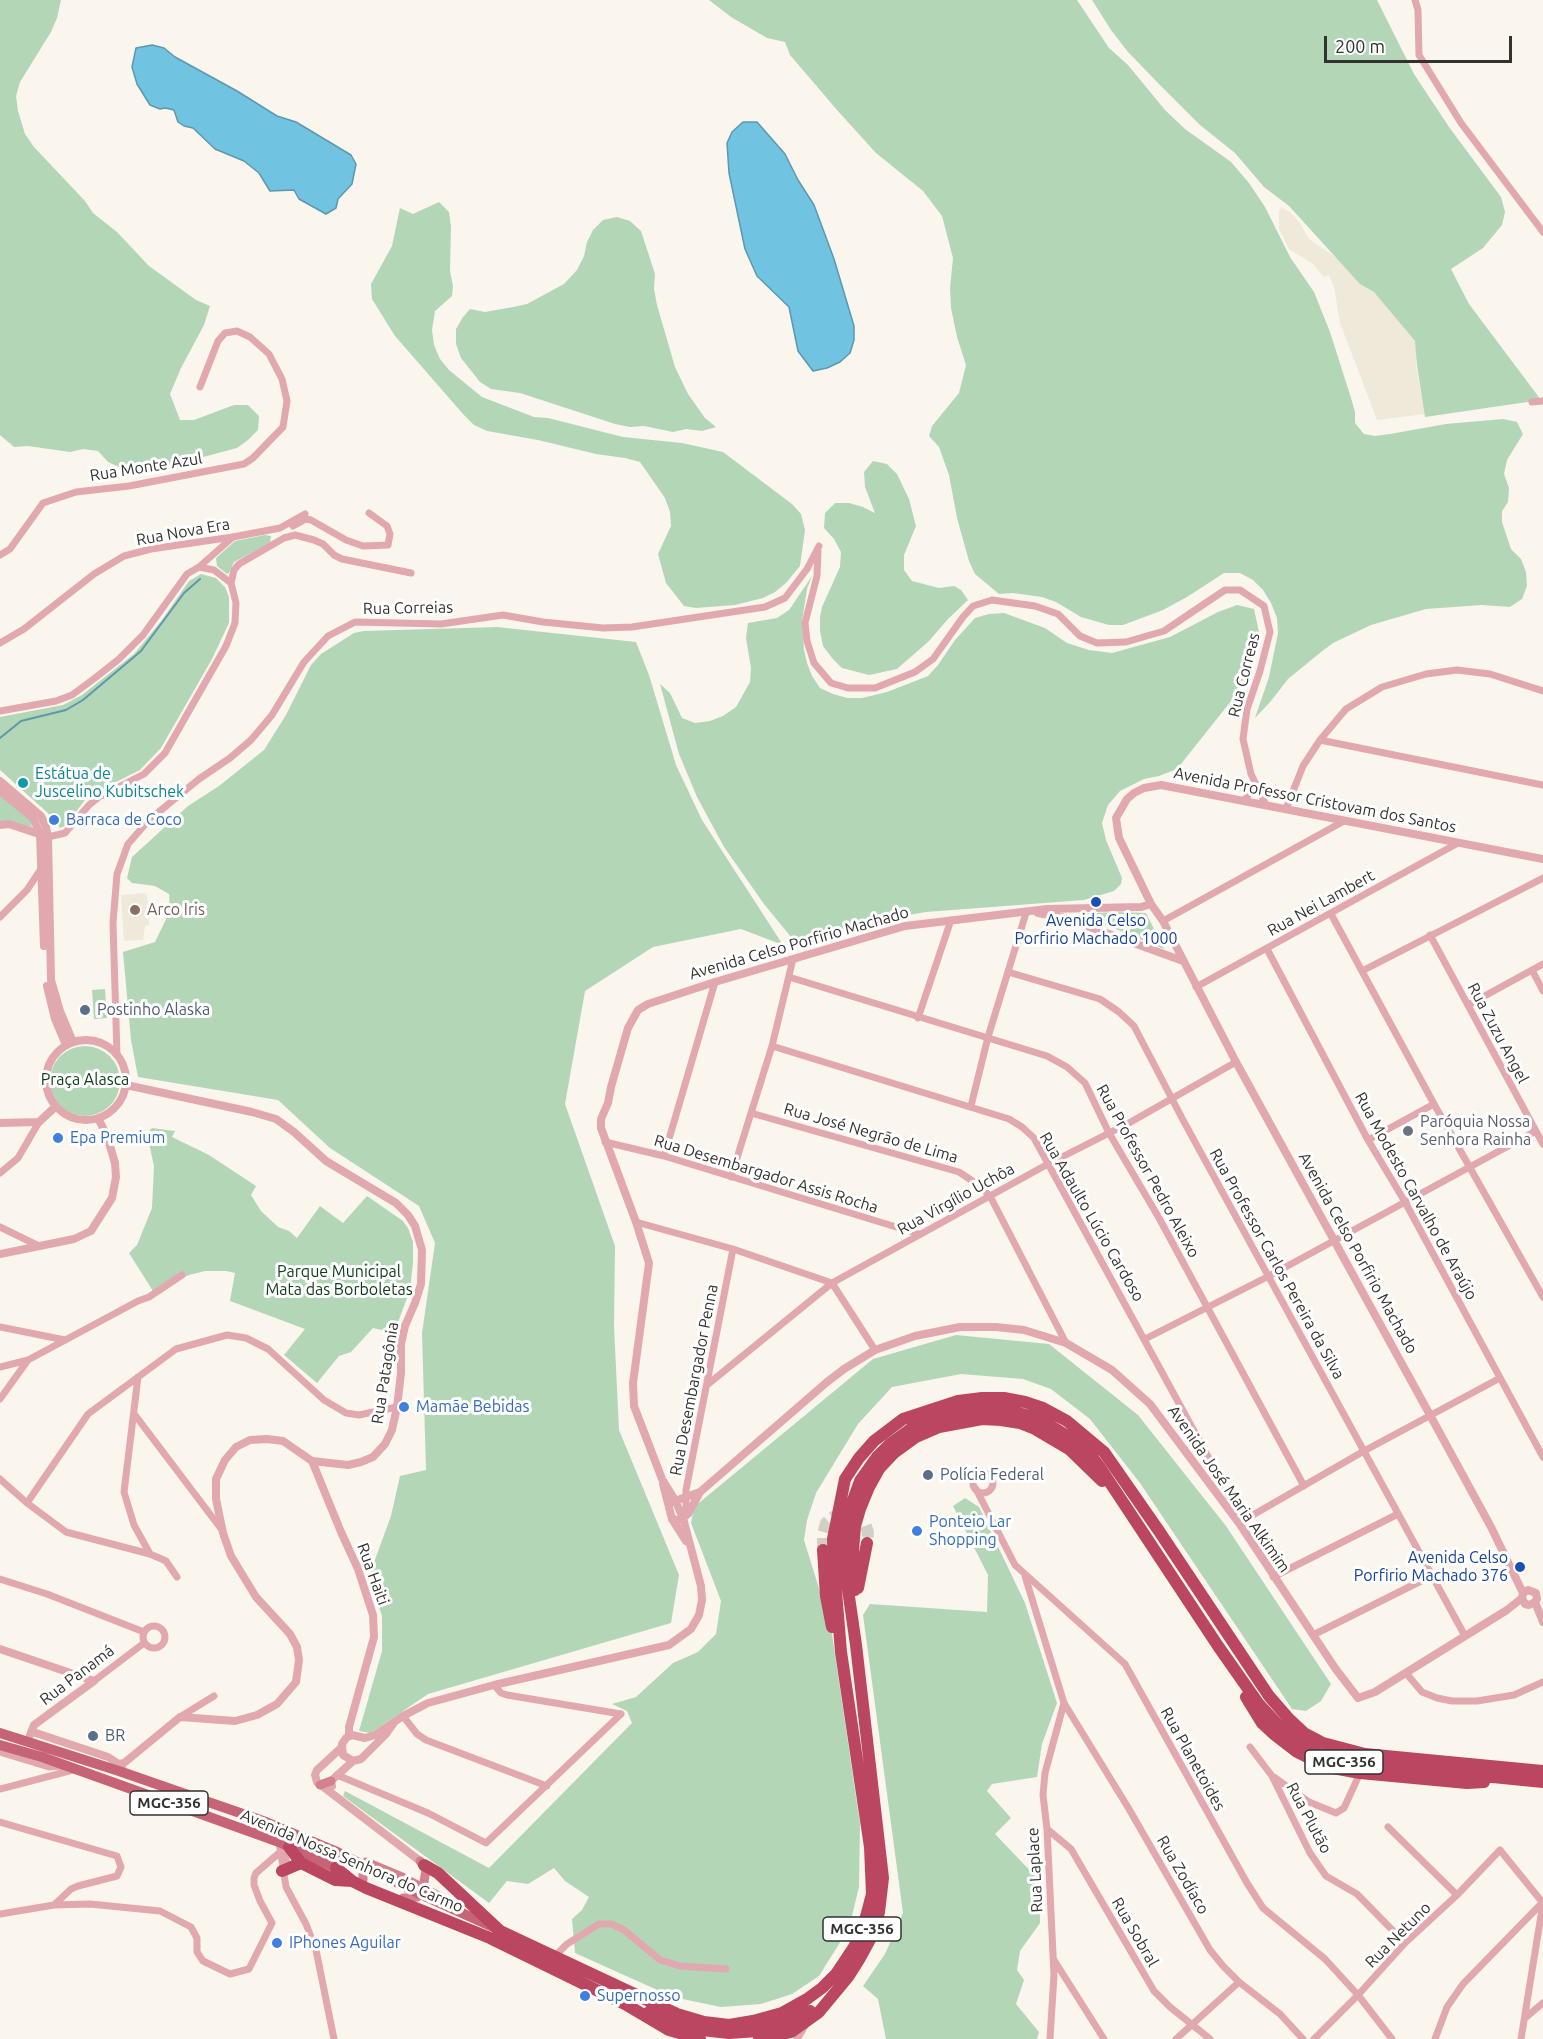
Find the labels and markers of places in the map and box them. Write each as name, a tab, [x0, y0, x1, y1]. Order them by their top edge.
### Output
place label: Estátua de Juscelino Kubitschek	[35, 764, 184, 802]
marker: Estátua de Juscelino Kubitschek	[16, 776, 30, 790]
place label: Barraca de Coco	[66, 810, 182, 830]
marker: Barraca de Coco	[47, 813, 61, 827]
marker: Avenida Celso Porfirio Machado 1000	[1089, 895, 1103, 909]
place label: Arco Iris	[147, 900, 205, 920]
marker: Arco Iris	[128, 903, 142, 917]
place label: Avenida Celso Porfirio Machado 1000	[1014, 911, 1178, 949]
place label: Postinho Alaska	[97, 1000, 210, 1020]
marker: Postinho Alaska	[78, 1003, 92, 1017]
place label: Paróquia Nossa Senhora Rainha	[1420, 1112, 1531, 1150]
marker: Paróquia Nossa Senhora Rainha	[1401, 1124, 1415, 1138]
place label: Epa Premium	[70, 1128, 165, 1148]
marker: Epa Premium	[51, 1131, 65, 1145]
place label: Mamãe Bebidas	[416, 1397, 529, 1417]
marker: Mamãe Bebidas	[397, 1400, 411, 1414]
place label: Polícia Federal	[940, 1465, 1044, 1485]
marker: Polícia Federal	[921, 1468, 935, 1482]
place label: Ponteio Lar Shopping	[929, 1512, 1011, 1550]
marker: Ponteio Lar Shopping	[910, 1524, 924, 1538]
place label: Avenida Celso Porfirio Machado 376	[1354, 1548, 1508, 1586]
marker: Avenida Celso Porfirio Machado 376	[1513, 1560, 1527, 1574]
place label: BR	[105, 1726, 125, 1746]
marker: BR	[86, 1729, 100, 1743]
place label: IPhones Aguilar	[289, 1933, 401, 1953]
marker: IPhones Aguilar	[270, 1936, 284, 1950]
place label: Supernosso	[597, 1986, 681, 2006]
marker: Supernosso	[578, 1989, 592, 2003]

